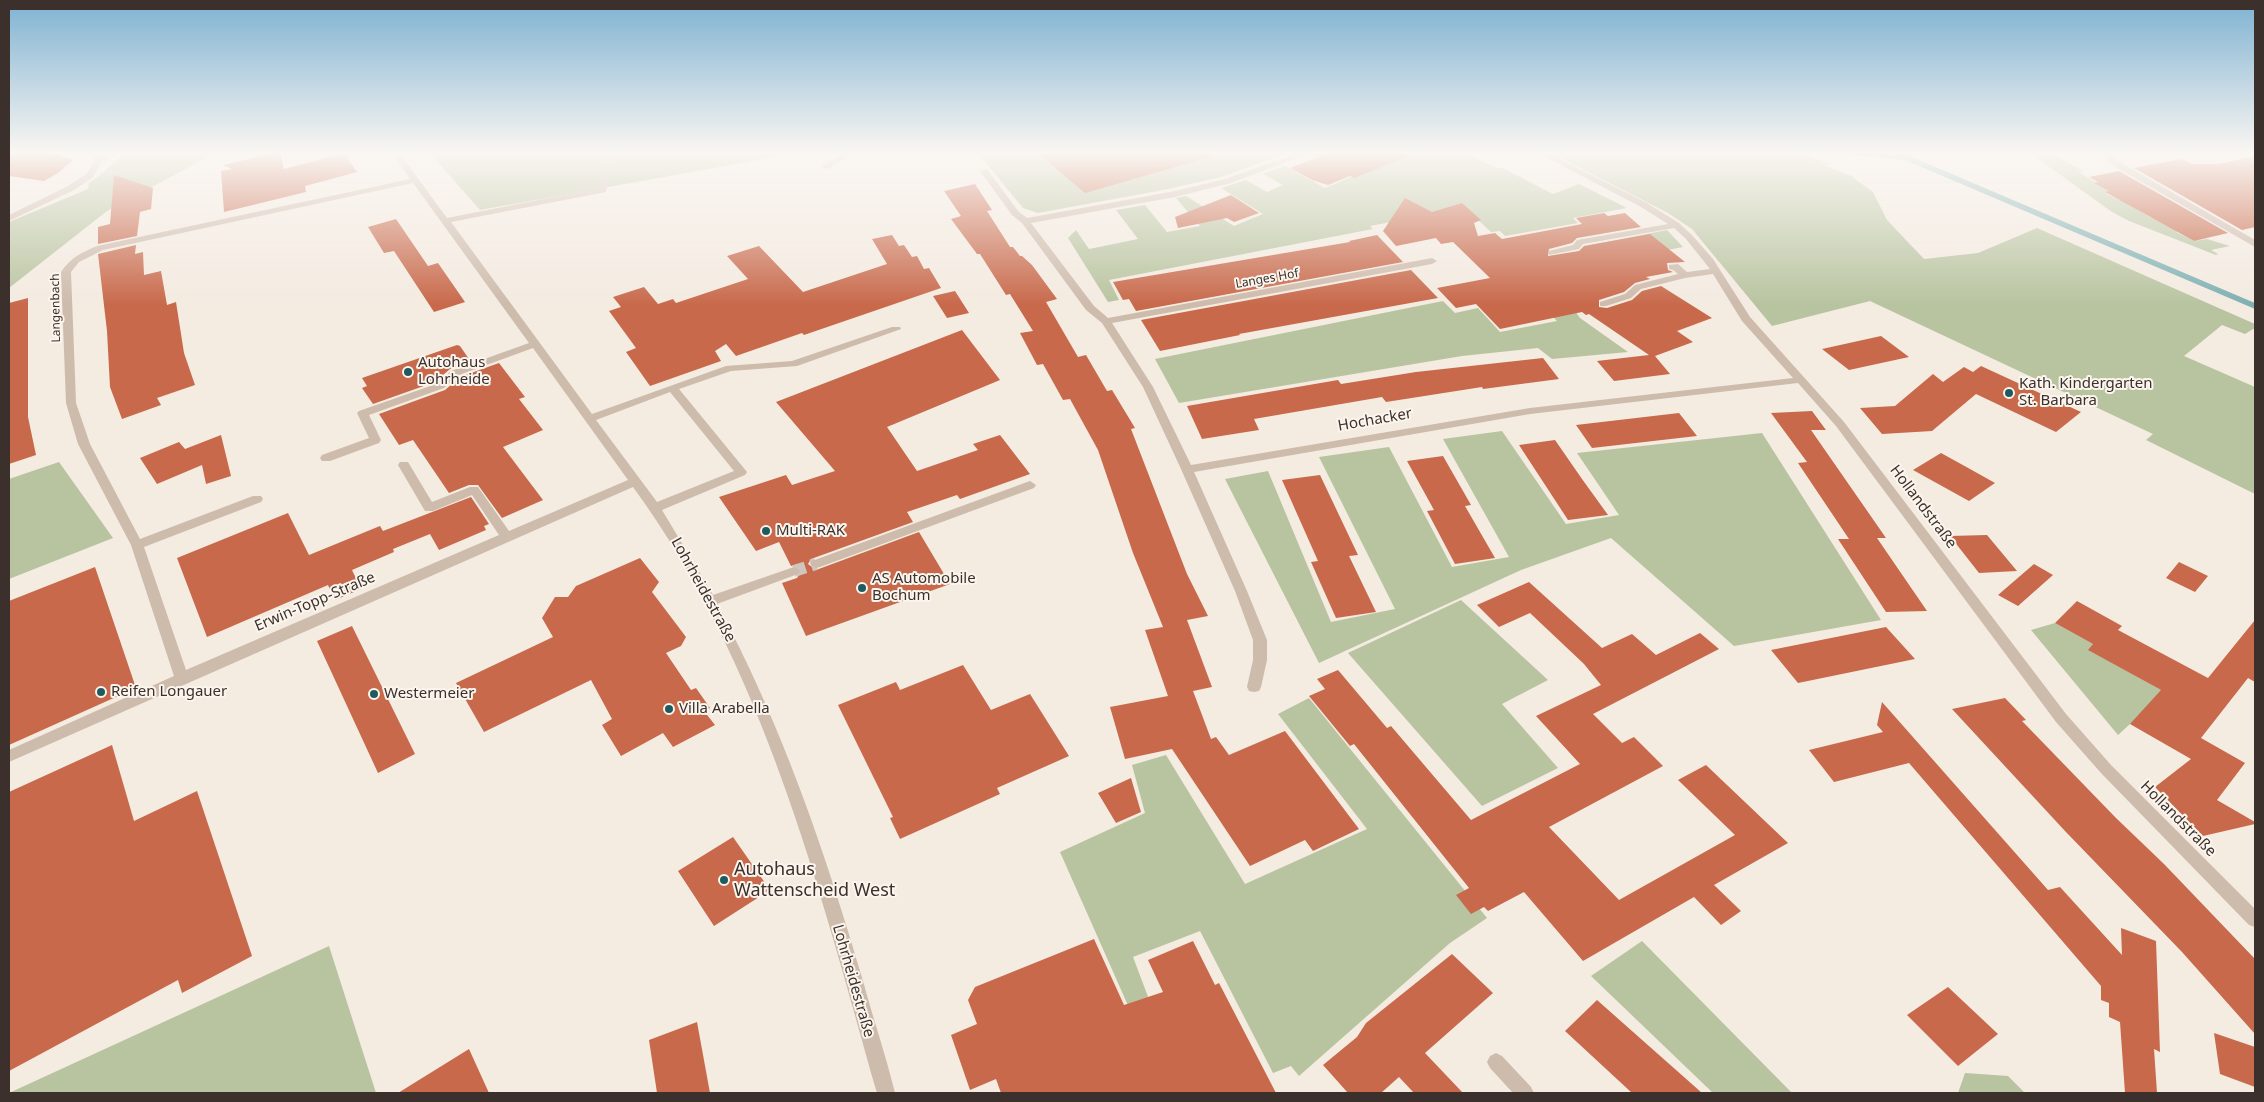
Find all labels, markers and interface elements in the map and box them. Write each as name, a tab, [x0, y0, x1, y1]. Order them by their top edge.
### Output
street label: Langes Hof	[1234, 266, 1300, 292]
street label: Langenbach	[48, 273, 64, 343]
place label: Autohaus Lohrheide	[418, 354, 490, 389]
marker: Autohaus Lohrheide	[402, 366, 414, 378]
place label: Kath. Kindergarten St. Barbara	[2019, 375, 2152, 410]
marker: Kath. Kindergarten St. Barbara	[2003, 387, 2015, 399]
street label: Hochacker	[1337, 405, 1413, 435]
street label: Hollandstraße	[1886, 462, 1960, 552]
place label: Multi-RAK	[776, 522, 845, 540]
marker: Multi-RAK	[760, 525, 772, 537]
street label: Lohrheidestraße	[667, 535, 739, 645]
street label: Erwin-Topp-Straße	[252, 568, 378, 636]
place label: AS Automobile Bochum	[872, 570, 976, 605]
marker: AS Automobile Bochum	[856, 582, 868, 594]
place label: Reifen Longauer	[111, 683, 227, 701]
place label: Westermeier	[384, 685, 474, 703]
marker: Reifen Longauer	[95, 686, 107, 698]
marker: Westermeier	[368, 688, 380, 700]
place label: Villa Arabella	[679, 700, 770, 718]
marker: Villa Arabella	[663, 703, 675, 715]
street label: Hollandstraße	[2136, 777, 2220, 861]
place label: Autohaus Wattenscheid West	[734, 859, 895, 902]
marker: Autohaus Wattenscheid West	[718, 874, 730, 886]
street label: Lohrheidestraße	[828, 923, 878, 1039]

